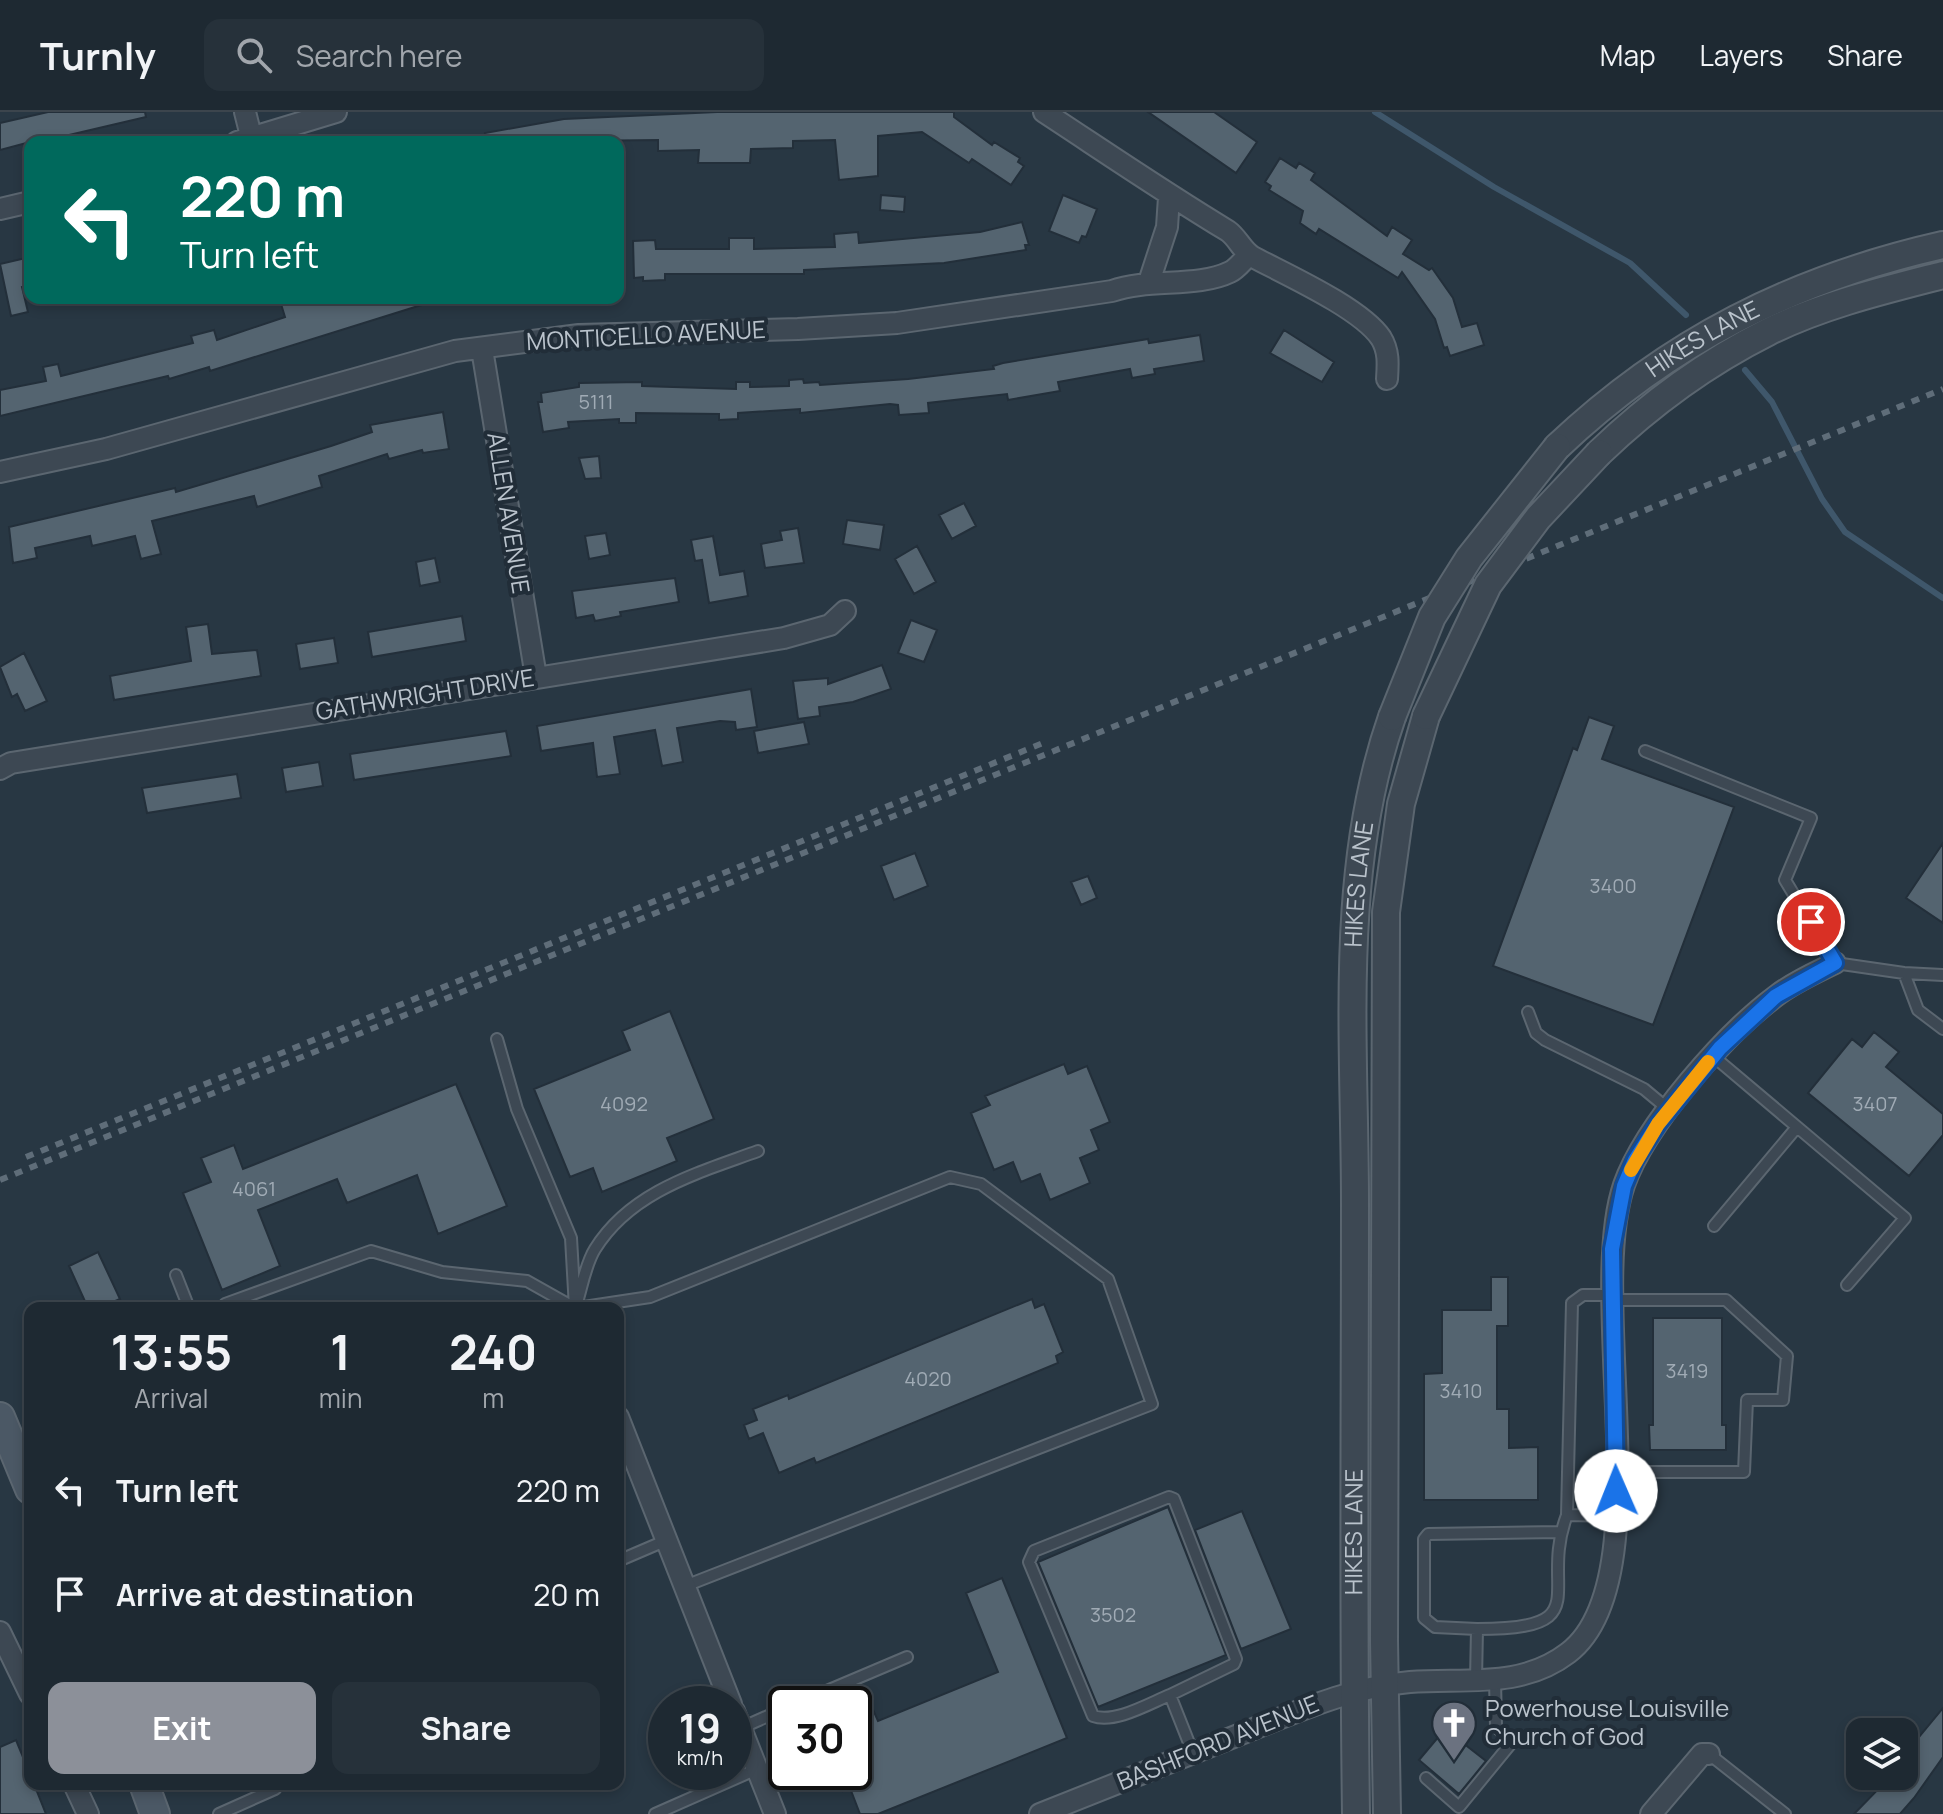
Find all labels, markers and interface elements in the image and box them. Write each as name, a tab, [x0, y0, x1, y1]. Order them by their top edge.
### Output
search box	[204, 19, 764, 91]
text: Turnly	[40, 29, 156, 81]
icon: search	[232, 33, 276, 77]
text: Search here	[296, 35, 463, 76]
text: Map	[1600, 36, 1656, 74]
text: Layers	[1700, 36, 1783, 74]
text: Share	[1827, 36, 1903, 74]
text: 220 m	[180, 157, 345, 234]
icon: left	[48, 168, 152, 272]
text: Turn left	[180, 230, 319, 279]
street label: HIKES LANE	[1639, 292, 1764, 384]
street label: MONTICELLO AVENUE	[525, 312, 766, 357]
house number: 5111	[579, 388, 613, 415]
street label: ALLEN AVENUE	[480, 430, 539, 596]
street label: GATHWRIGHT DRIVE	[313, 660, 536, 727]
street label: HIKES LANE	[1336, 819, 1380, 948]
house number: 3400	[1589, 872, 1637, 899]
pin	[1777, 888, 1845, 956]
icon: arrive	[1789, 900, 1833, 944]
house number: 4092	[600, 1090, 648, 1117]
house number: 3407	[1852, 1090, 1898, 1117]
house number: 4061	[232, 1175, 276, 1202]
text: 13:55	[111, 1319, 232, 1384]
text: 1	[330, 1319, 351, 1384]
text: 240	[449, 1319, 537, 1384]
house number: 3419	[1665, 1357, 1709, 1384]
house number: 4020	[904, 1365, 952, 1392]
house number: 3410	[1440, 1377, 1482, 1404]
text: Arrival	[134, 1380, 209, 1416]
text: min	[319, 1380, 362, 1416]
text: m	[482, 1380, 504, 1416]
position arrow	[1574, 1449, 1658, 1533]
icon: left	[48, 1468, 92, 1512]
street label: HIKES LANE	[1336, 1469, 1369, 1595]
text: Turn left	[116, 1470, 239, 1511]
text: 220 m	[516, 1470, 600, 1511]
icon: arrive	[48, 1572, 92, 1616]
text: Arrive at destination	[116, 1574, 414, 1615]
text: 20 m	[533, 1574, 600, 1615]
house number: 3502	[1090, 1601, 1136, 1628]
button: Exit	[48, 1682, 316, 1774]
button: Share	[332, 1682, 600, 1774]
speed limit sign: 30	[768, 1686, 872, 1790]
street label: BASHFORD AVENUE	[1112, 1686, 1323, 1797]
place label: Powerhouse Louisville Church of God	[1485, 1691, 1729, 1752]
church icon: Powerhouse Louisville Church of God	[1430, 1699, 1478, 1762]
text: 19	[679, 1700, 721, 1755]
map controls	[1846, 1718, 1918, 1790]
button: layers	[1846, 1718, 1918, 1790]
text: km/h	[677, 1744, 723, 1771]

